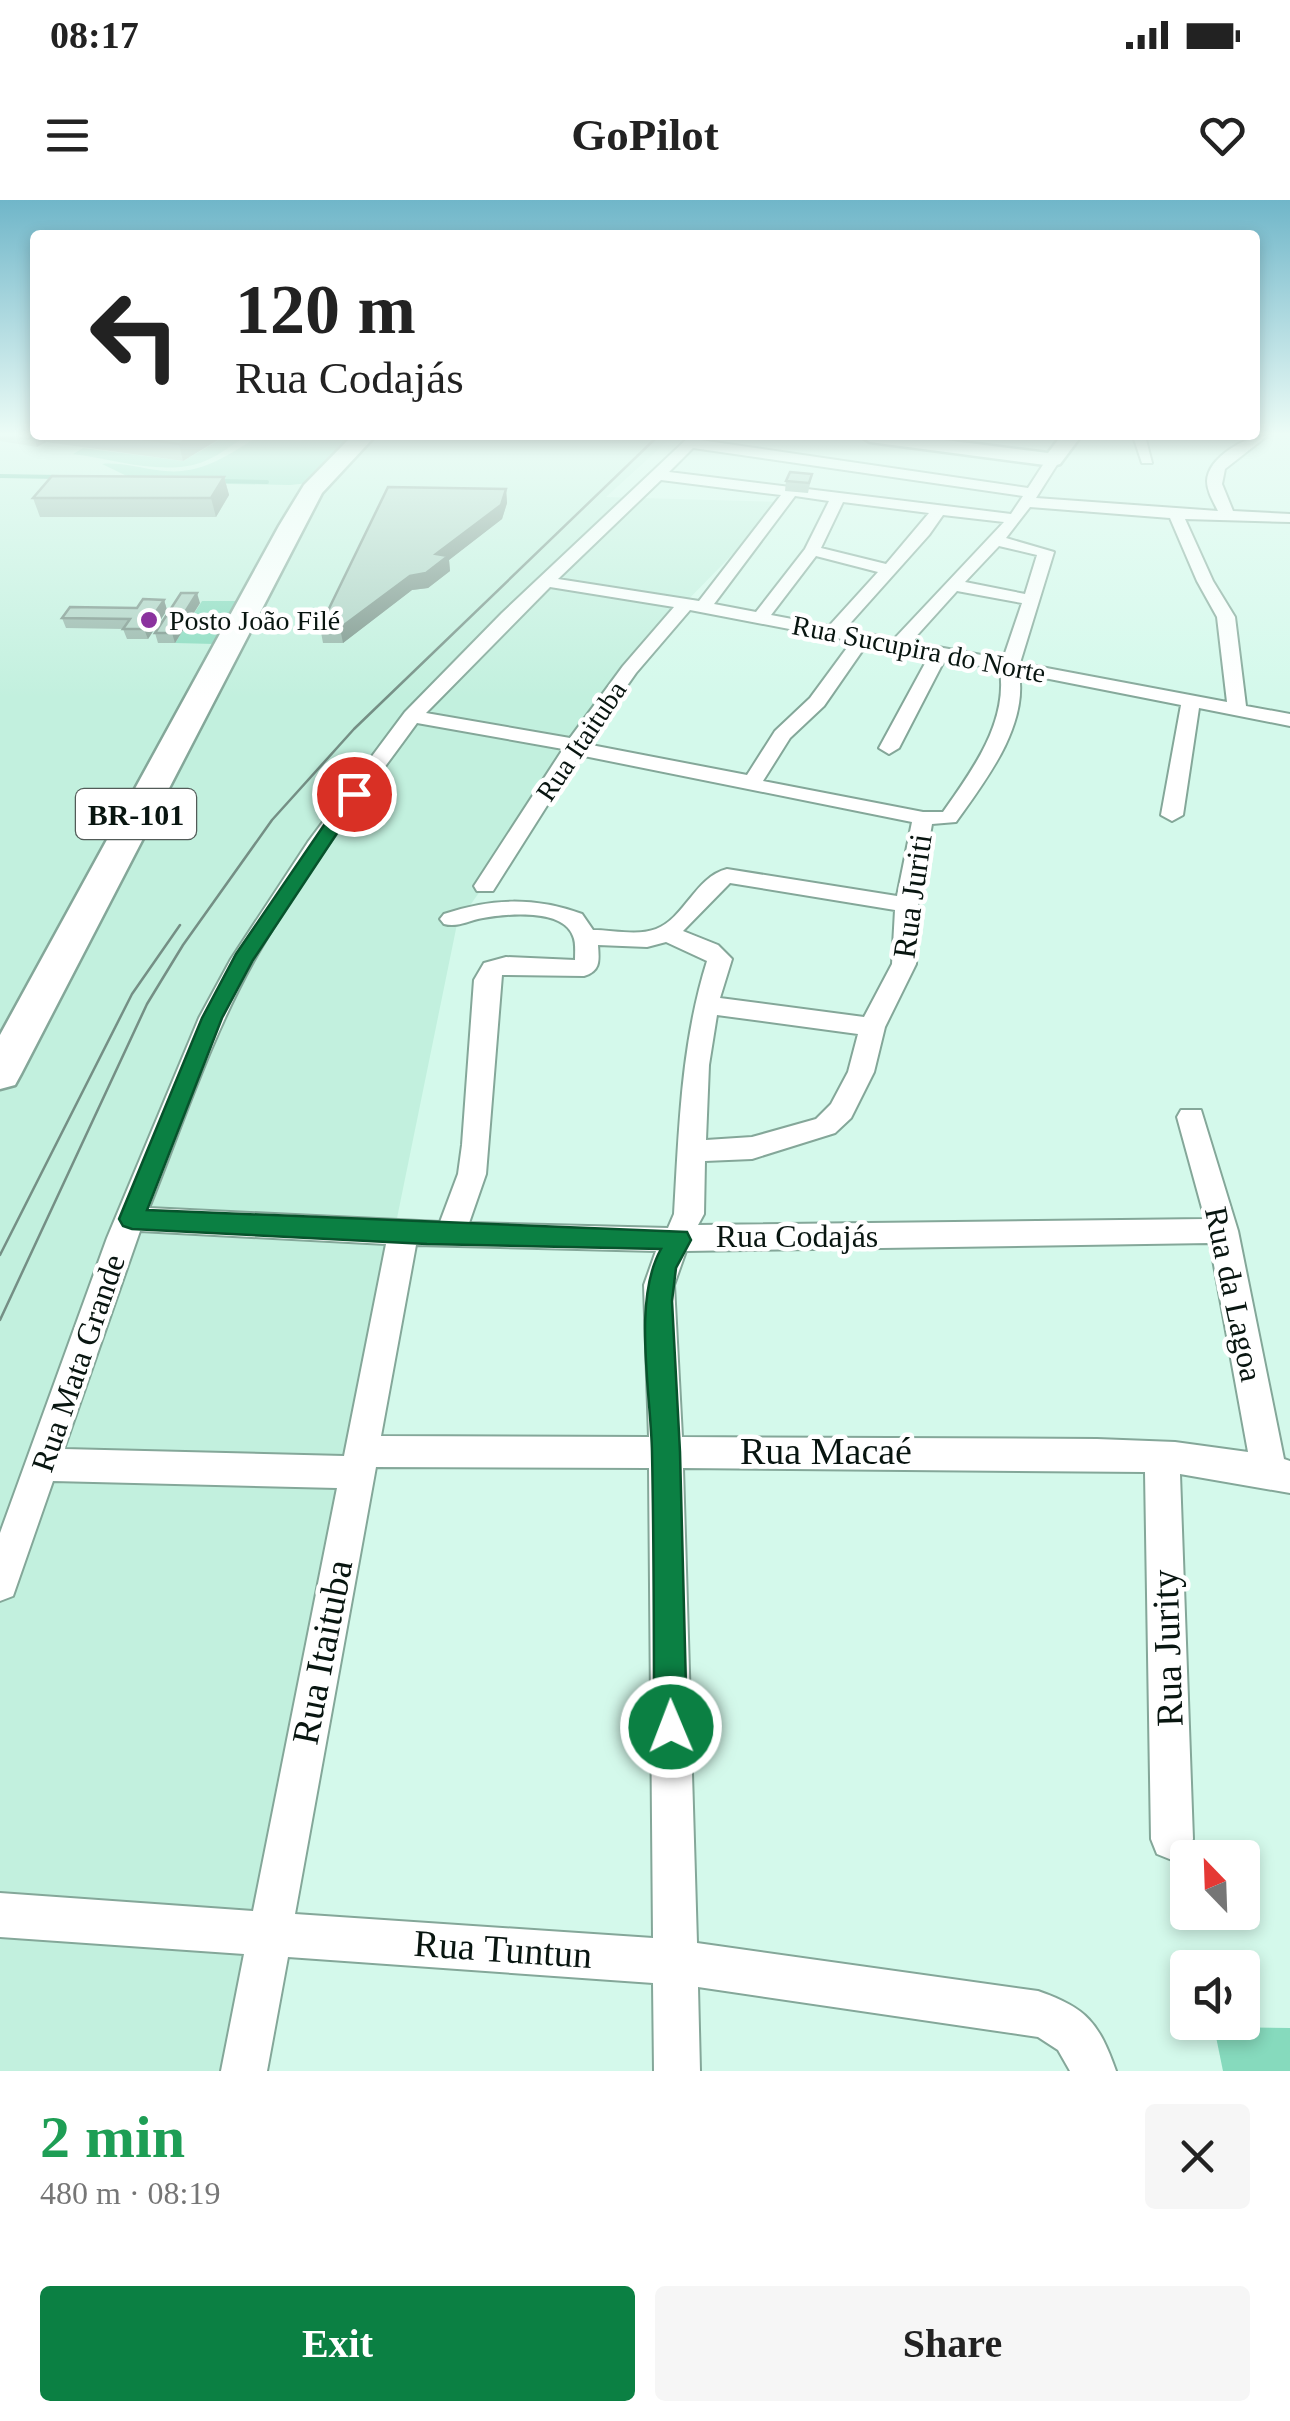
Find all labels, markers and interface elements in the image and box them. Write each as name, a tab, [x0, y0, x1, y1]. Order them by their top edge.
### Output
text: 08:17	[50, 14, 139, 56]
icon: menu	[40, 108, 95, 163]
icon: heart	[1195, 108, 1250, 163]
text: GoPilot	[571, 110, 719, 160]
icon: left	[70, 270, 200, 400]
text: 120 m	[235, 271, 416, 348]
text: Rua Codajás	[235, 353, 464, 403]
place label: Posto João Filé	[169, 605, 340, 636]
marker: Posto João Filé	[138, 609, 160, 631]
street label: Rua Sucupira do Norte	[790, 609, 1048, 689]
street label: Rua Itaituba	[530, 675, 633, 807]
pin	[312, 752, 397, 837]
icon: arrive	[327, 767, 382, 822]
road number: BR-101	[76, 789, 196, 839]
street label: Rua Juriti	[885, 831, 939, 961]
street label: Rua da Lagoa	[1198, 1203, 1270, 1385]
street label: Rua Codajás	[716, 1218, 878, 1254]
street label: Rua Mata Grande	[24, 1250, 132, 1476]
street label: Rua Macaé	[740, 1430, 912, 1472]
street label: Rua Itaituba	[284, 1556, 360, 1748]
street label: Rua Jurity	[1143, 1569, 1191, 1727]
position arrow	[619, 1675, 723, 1779]
north arrow	[1170, 1840, 1260, 1930]
map controls	[1170, 1840, 1260, 2040]
street label: Rua Tuntun	[413, 1922, 593, 1976]
button: sound	[1170, 1950, 1260, 2040]
text: 2 min	[40, 2104, 185, 2170]
button: close	[1145, 2104, 1250, 2209]
text: 480 m · 08:19	[40, 2175, 220, 2211]
button: Exit	[40, 2286, 635, 2401]
button: Share	[655, 2286, 1250, 2401]

